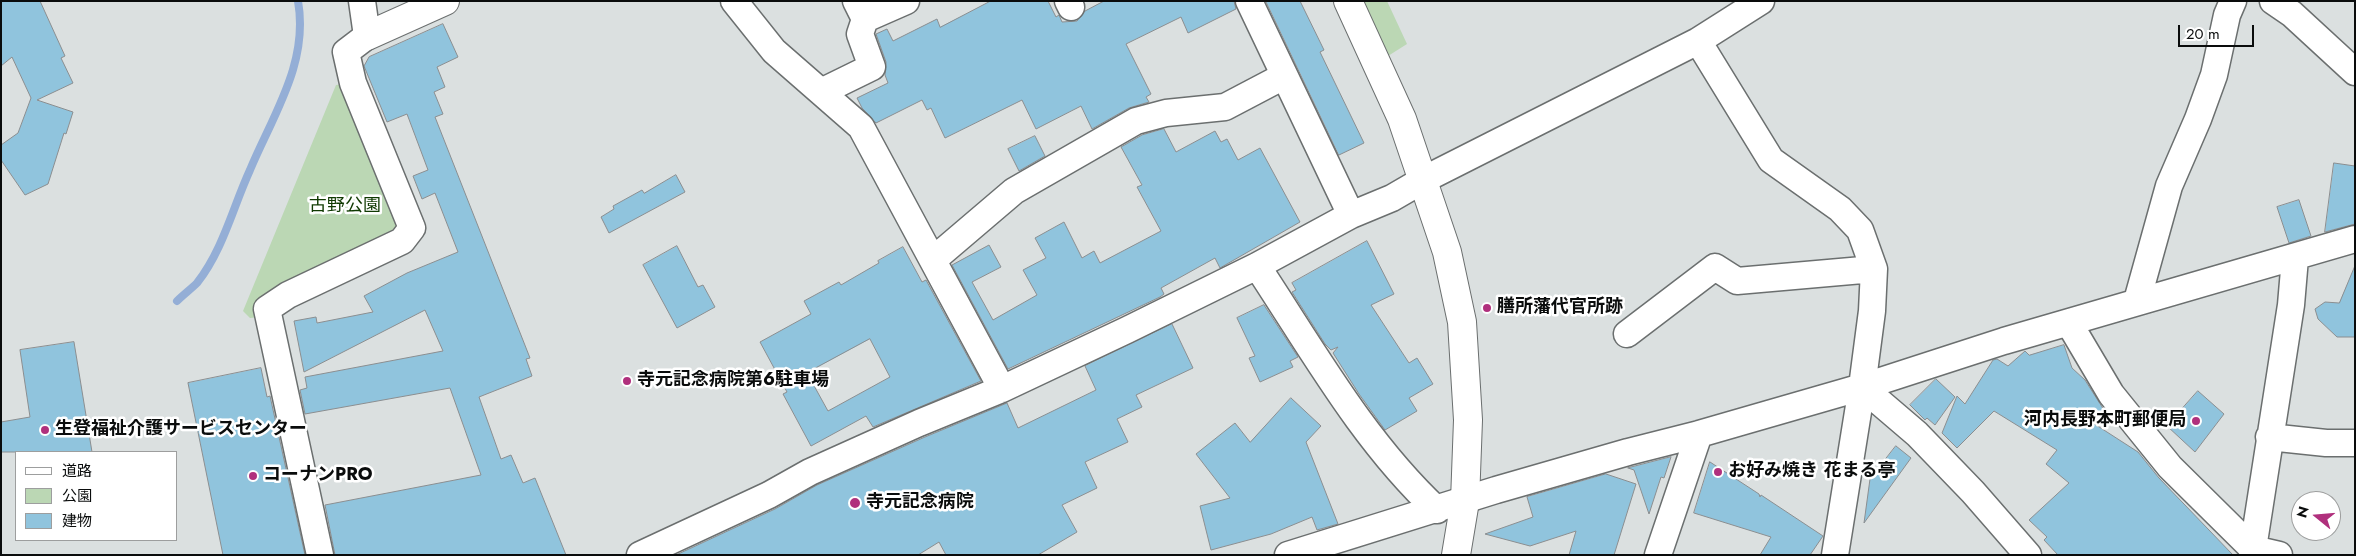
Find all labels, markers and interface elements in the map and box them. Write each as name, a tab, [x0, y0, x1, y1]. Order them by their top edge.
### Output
scale bar	[2181, 15, 2257, 47]
text: 20 m	[2186, 23, 2220, 45]
park label: 古野公園	[309, 196, 381, 218]
place label: 膳所藩代官所跡	[1497, 297, 1623, 319]
marker: 膳所藩代官所跡	[1481, 302, 1493, 314]
place label: 寺元記念病院第6駐車場	[637, 370, 829, 392]
marker: 寺元記念病院第6駐車場	[621, 375, 633, 387]
place label: 河内長野本町郵便局	[2024, 410, 2186, 432]
marker: 河内長野本町郵便局	[2190, 415, 2202, 427]
place label: 生登福祉介護サービスセンター	[55, 419, 307, 441]
marker: 生登福祉介護サービスセンター	[39, 424, 51, 436]
legend	[15, 451, 178, 541]
text: 道路	[62, 460, 92, 482]
place label: お好み焼き 花まる亭	[1728, 461, 1895, 483]
place label: コーナンPRO	[263, 465, 373, 487]
marker: お好み焼き 花まる亭	[1712, 466, 1724, 478]
marker: コーナンPRO	[247, 470, 259, 482]
text: 公園	[62, 485, 92, 507]
north arrow	[2291, 491, 2341, 541]
place label: 寺元記念病院	[866, 492, 974, 514]
marker: 寺元記念病院	[848, 496, 862, 510]
text: N	[2291, 504, 2314, 520]
text: 建物	[62, 510, 92, 532]

